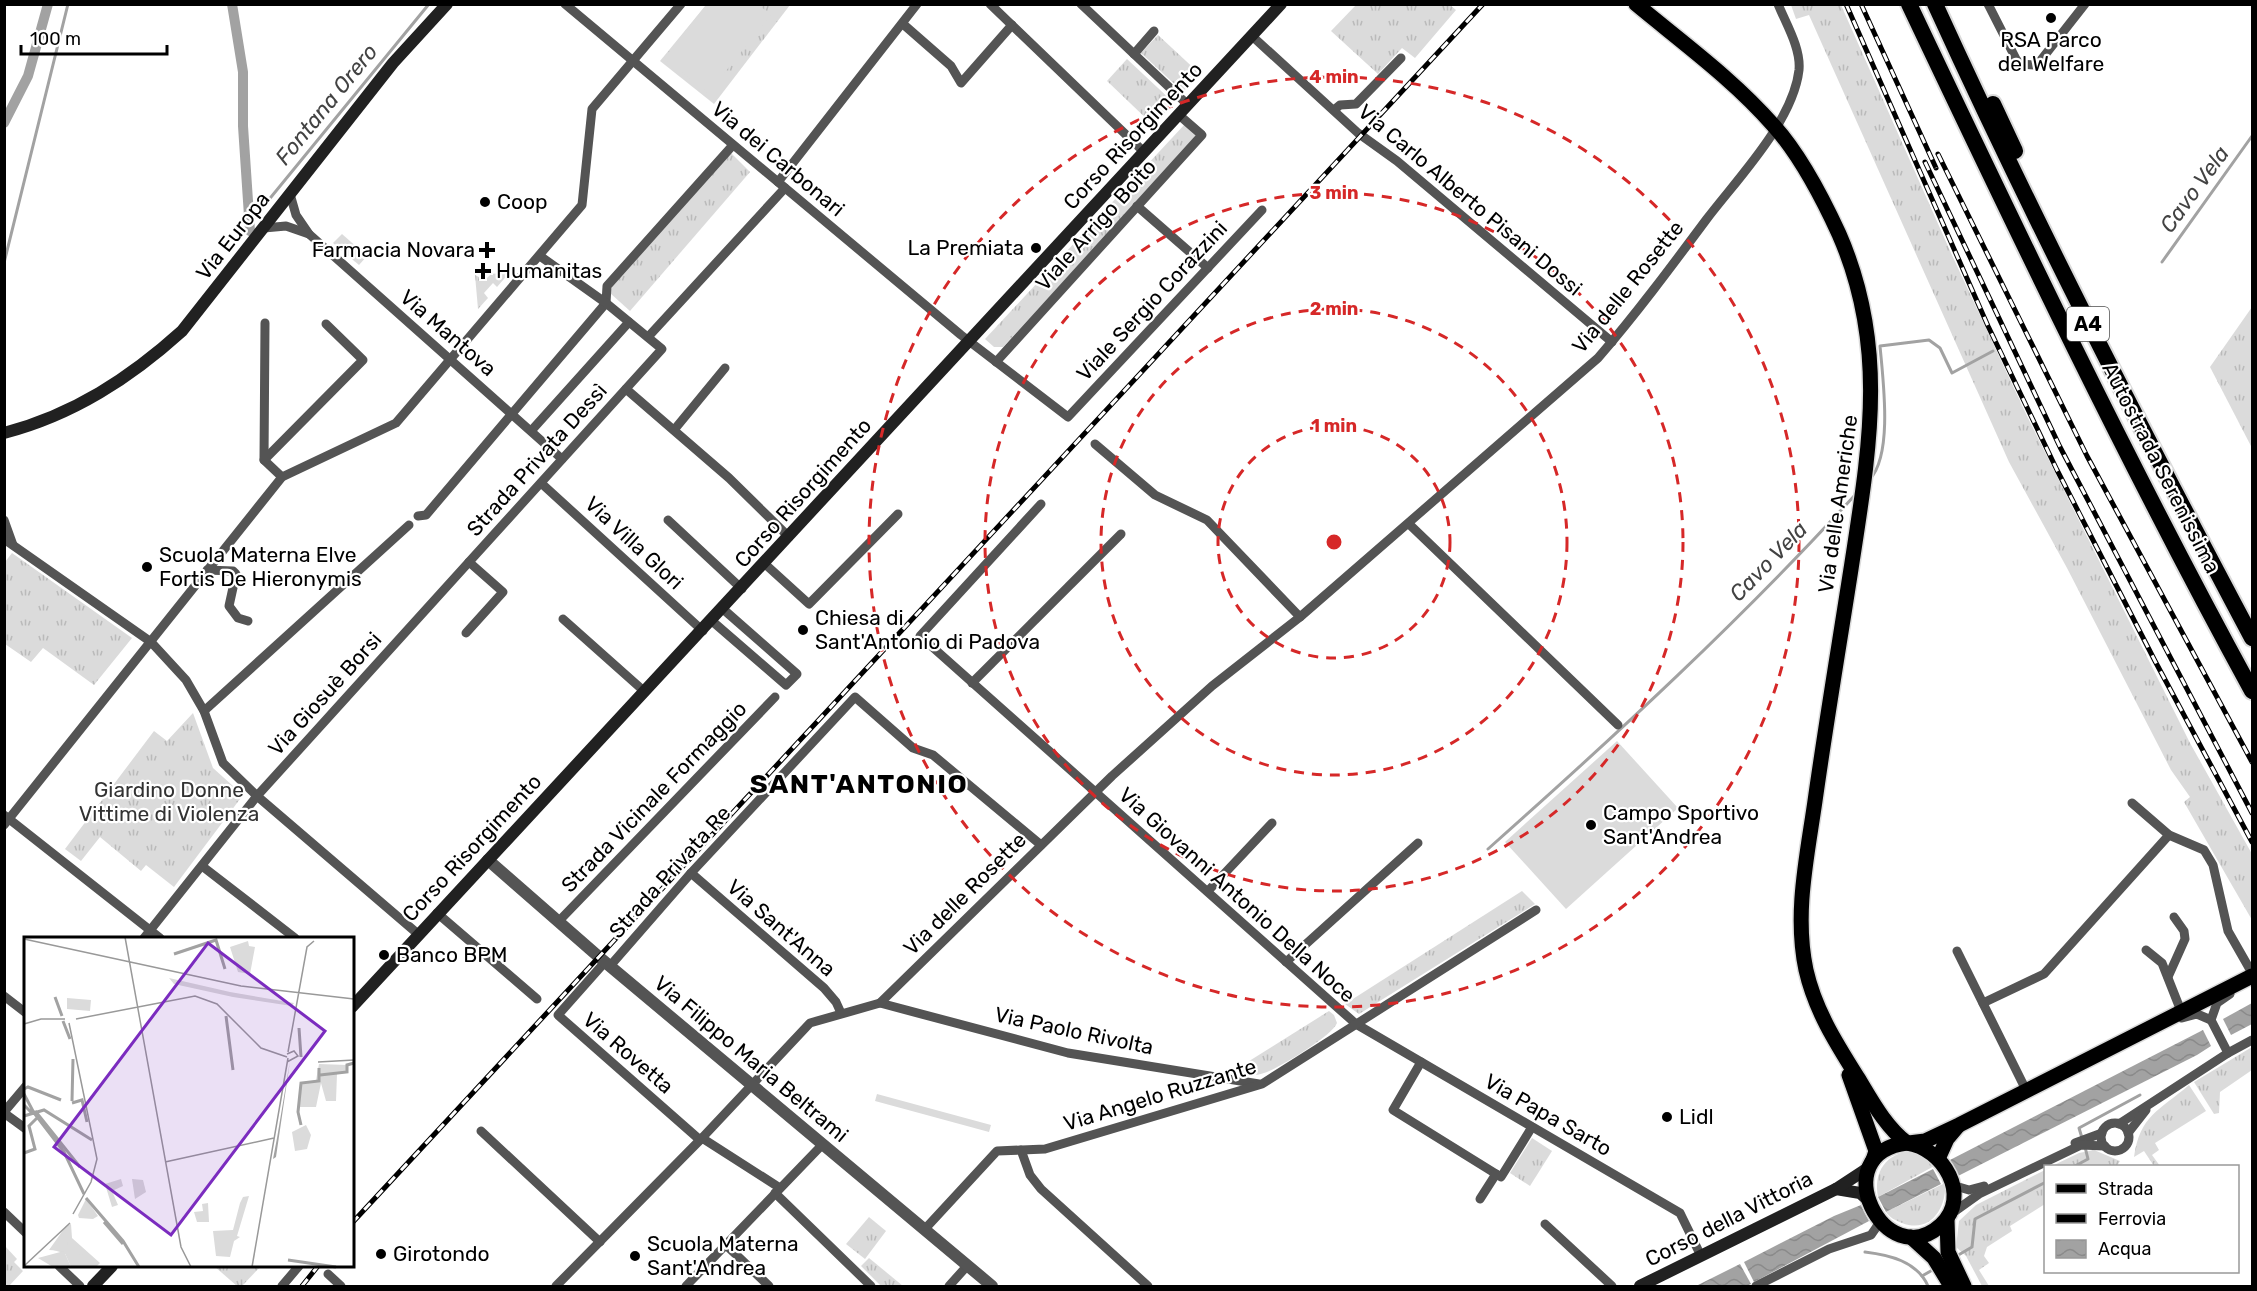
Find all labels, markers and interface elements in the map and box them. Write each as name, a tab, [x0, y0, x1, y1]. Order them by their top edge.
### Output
marker: RSA Parco del Welfare	[2044, 11, 2058, 25]
scale bar	[21, 18, 166, 56]
place label: RSA Parco del Welfare	[1998, 27, 2104, 76]
text: 100 m	[30, 28, 81, 50]
water label: Fontana Orero	[269, 38, 383, 170]
street label: Corso Risorgimento	[1058, 57, 1207, 214]
text: 4 min	[1309, 66, 1359, 88]
street label: Via dei Carbonari	[707, 96, 850, 221]
street label: Via Carlo Alberto Pisani Dossi	[1353, 99, 1587, 301]
water label: Cavo Vela	[2154, 141, 2235, 238]
street label: Viale Arrigo Boito	[1030, 154, 1161, 295]
text: 3 min	[1310, 182, 1358, 204]
street label: Via Europa	[191, 187, 275, 285]
place label: Coop	[497, 189, 548, 214]
marker: Coop	[478, 195, 492, 209]
street label: Via delle Rosette	[1567, 215, 1689, 358]
street label: Viale Sergio Corazzini	[1071, 216, 1232, 386]
place label: La Premiata	[907, 235, 1024, 260]
place label: Farmacia Novara	[312, 237, 475, 262]
marker: La Premiata	[1029, 241, 1043, 255]
marker: Farmacia Novara	[480, 243, 494, 257]
place label: Humanitas	[496, 258, 602, 283]
marker: Humanitas	[474, 262, 492, 280]
street label: Via Mantova	[395, 284, 501, 381]
text: 2 min	[1310, 298, 1358, 320]
road number: A4	[2067, 307, 2109, 341]
street label: Autostrada Serenissima	[2097, 358, 2226, 577]
street label: Strada Privata Dessì	[461, 378, 612, 541]
street label: Corso Risorgimento	[729, 413, 876, 572]
street label: Via delle Americhe	[1813, 413, 1862, 595]
text: 1 min	[1311, 415, 1357, 437]
street label: Via Villa Glori	[580, 491, 689, 594]
water label: Cavo Vela	[1724, 516, 1813, 607]
centre of rings	[1324, 532, 1344, 552]
place label: Scuola Materna Elve Fortis De Hieronymis	[159, 542, 362, 591]
marker: Scuola Materna Elve Fortis De Hieronymis	[140, 560, 154, 574]
place label: Chiesa di Sant'Antonio di Padova	[815, 605, 1040, 654]
marker: Chiesa di Sant'Antonio di Padova	[796, 623, 810, 637]
street label: Via Giosuè Borsi	[263, 627, 386, 760]
street label: Strada Vicinale Formaggio	[556, 696, 751, 897]
district label: SANT'ANTONIO	[750, 768, 968, 800]
street label: Corso Risorgimento	[397, 769, 546, 926]
park label: Giardino Donne Vittime di Violenza	[79, 777, 259, 826]
street label: Via Giovanni Antonio Della Noce	[1114, 782, 1361, 1007]
street label: Strada Privata Re	[604, 800, 736, 943]
place label: Campo Sportivo Sant'Andrea	[1603, 800, 1759, 849]
marker: Campo Sportivo Sant'Andrea	[1584, 818, 1598, 832]
street label: Via delle Rosette	[898, 827, 1031, 960]
street label: Via Sant'Anna	[722, 874, 841, 981]
inset map	[24, 937, 354, 1267]
place label: Banco BPM	[396, 942, 507, 967]
marker: Banco BPM	[377, 948, 391, 962]
street label: Via Filippo Maria Beltrami	[649, 970, 853, 1147]
street label: Via Paolo Rivolta	[992, 1001, 1156, 1060]
street label: Via Rovetta	[578, 1007, 679, 1099]
street label: Via Angelo Ruzzante	[1060, 1053, 1259, 1136]
street label: Via Papa Sarto	[1480, 1068, 1616, 1161]
place label: Lidl	[1679, 1104, 1714, 1129]
marker: Lidl	[1660, 1110, 1674, 1124]
legend	[2044, 1165, 2239, 1273]
street label: Corso della Vittoria	[1641, 1166, 1817, 1272]
text: Strada	[2098, 1178, 2154, 1200]
text: Ferrovia	[2098, 1208, 2166, 1230]
place label: Scuola Materna Sant'Andrea	[647, 1231, 799, 1280]
text: Acqua	[2098, 1238, 2151, 1260]
place label: Girotondo	[393, 1241, 490, 1266]
marker: Girotondo	[374, 1247, 388, 1261]
marker: Scuola Materna Sant'Andrea	[628, 1249, 642, 1263]

